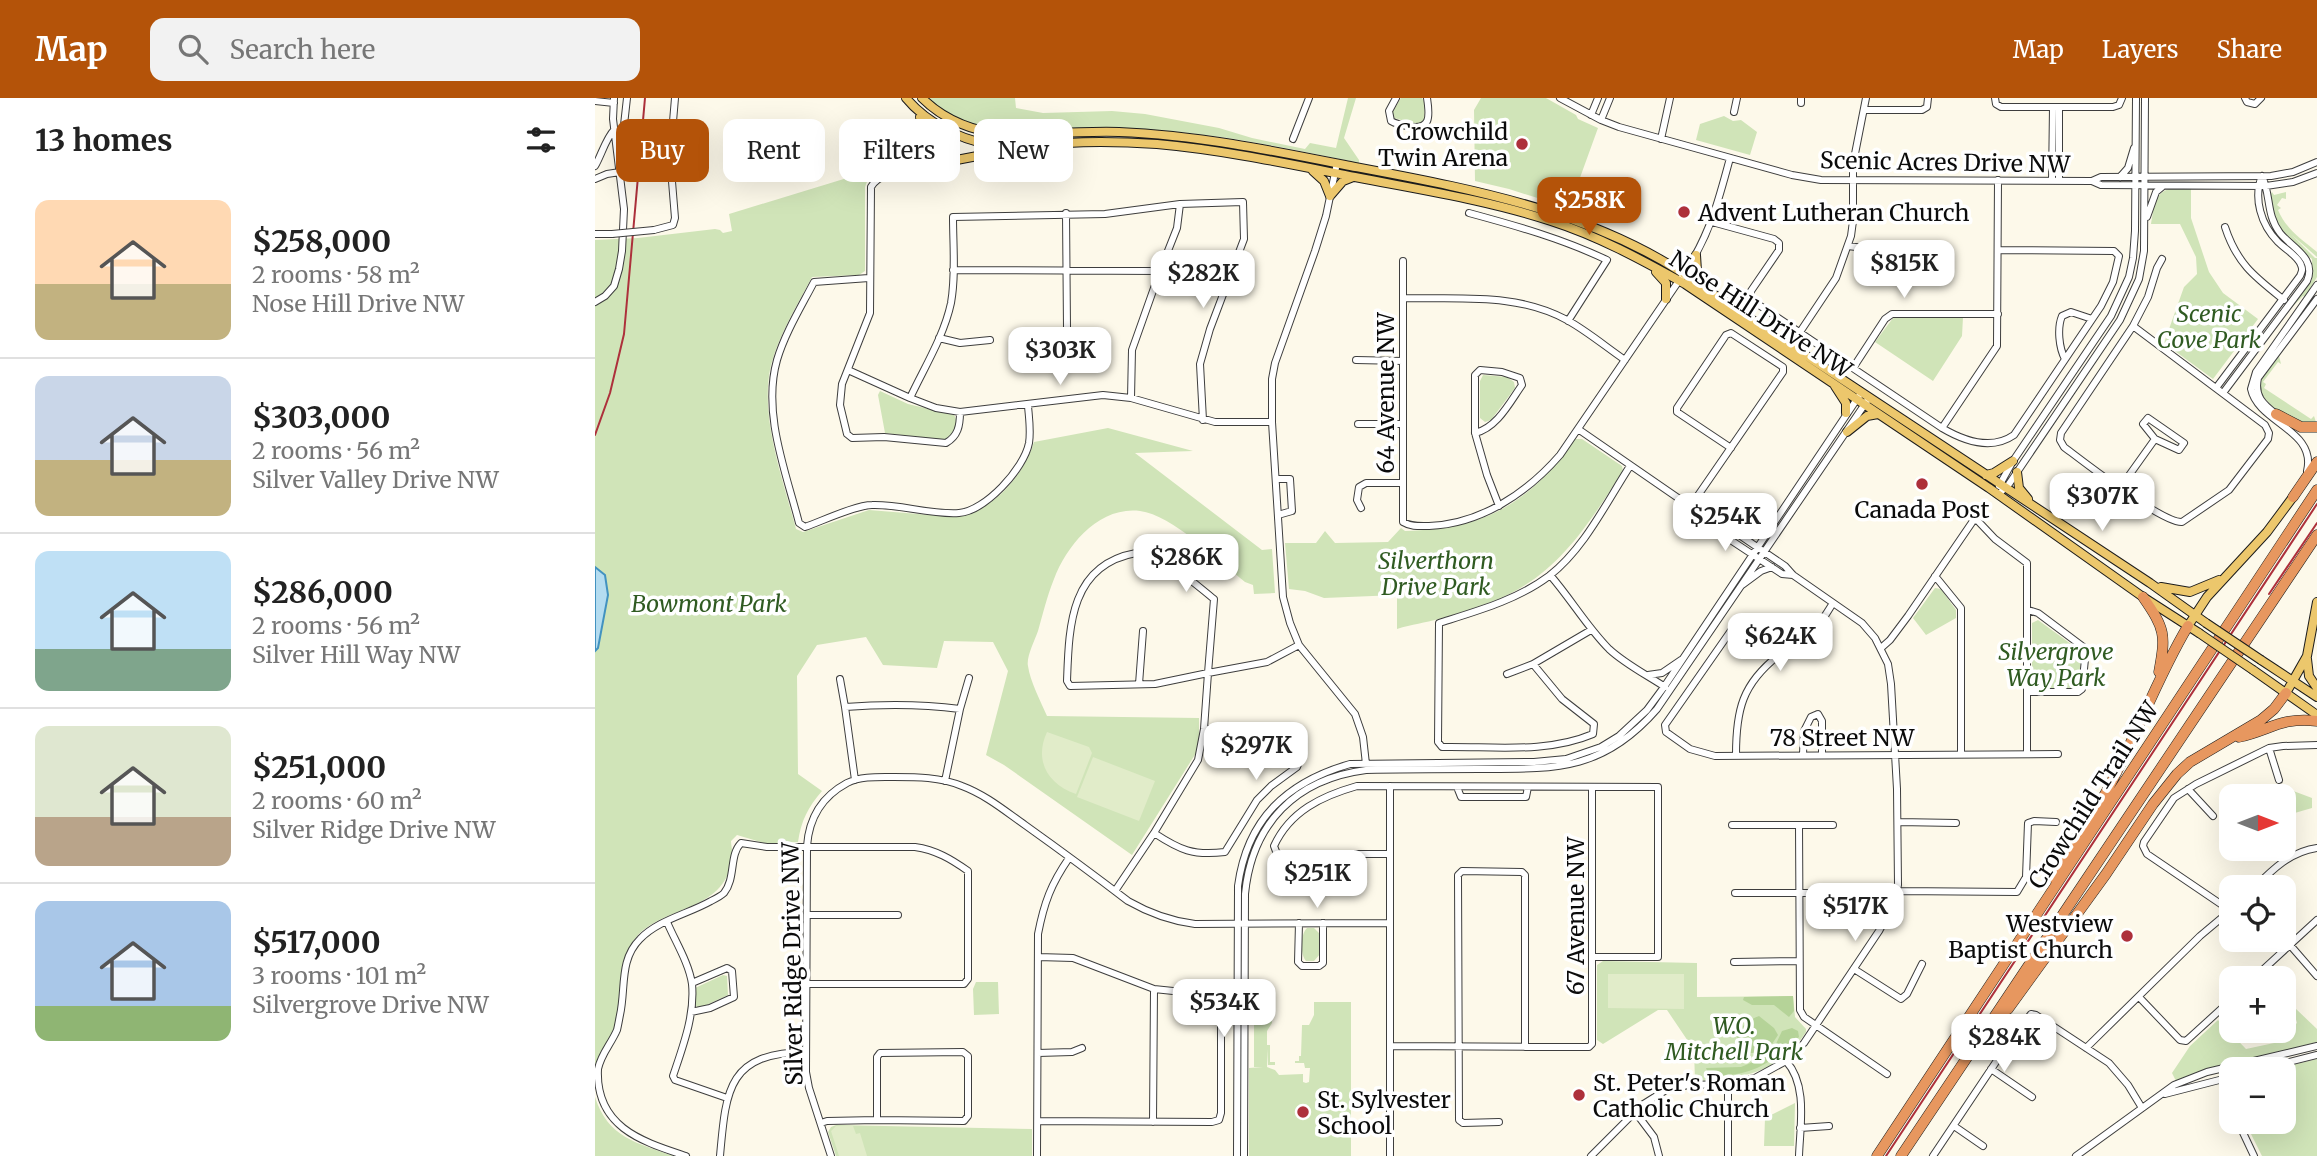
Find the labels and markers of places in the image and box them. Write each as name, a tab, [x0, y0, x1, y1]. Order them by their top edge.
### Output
place label: Crowchild Twin Arena	[1378, 117, 1508, 172]
marker: Crowchild Twin Arena	[1514, 136, 1530, 152]
pin: $258K	[1540, 178, 1638, 237]
place label: Advent Lutheran Church	[1697, 198, 1969, 227]
marker: Advent Lutheran Church	[1676, 204, 1692, 220]
pin: $815K	[1855, 240, 1953, 300]
pin: $282K	[1154, 250, 1252, 310]
pin: $303K	[1011, 328, 1109, 387]
pin: $307K	[2053, 474, 2151, 533]
marker: Canada Post	[1914, 476, 1930, 492]
pin: $254K	[1676, 494, 1774, 553]
place label: Canada Post	[1854, 495, 1990, 524]
pin: $286K	[1137, 534, 1235, 594]
pin: $624K	[1731, 614, 1829, 673]
pin: $297K	[1207, 722, 1305, 782]
pin: $251K	[1268, 850, 1366, 910]
pin: $517K	[1806, 884, 1904, 943]
place label: Westview Baptist Church	[1948, 909, 2114, 964]
marker: Westview Baptist Church	[2119, 928, 2135, 944]
pin: $534K	[1175, 979, 1273, 1039]
pin: $284K	[1955, 1014, 2053, 1074]
place label: St. Peter's Roman Catholic Church	[1593, 1068, 1786, 1123]
place label: St. Sylvester School	[1317, 1085, 1451, 1140]
marker: St. Peter's Roman Catholic Church	[1571, 1087, 1587, 1103]
marker: St. Sylvester School	[1295, 1104, 1311, 1120]

